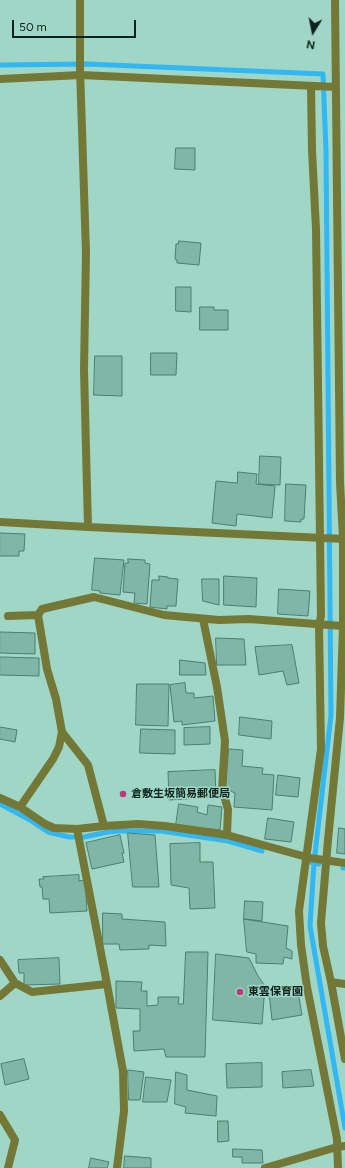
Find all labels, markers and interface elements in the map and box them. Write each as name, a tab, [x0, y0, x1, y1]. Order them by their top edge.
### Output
scale bar	[14, 12, 138, 38]
north arrow	[293, 12, 333, 52]
text: 50 m	[19, 20, 47, 34]
text: N	[306, 37, 316, 51]
place label: 倉敷生坂簡易郵便局	[131, 787, 230, 801]
marker: 倉敷生坂簡易郵便局	[118, 789, 128, 799]
place label: 東雲保育園	[248, 985, 303, 999]
marker: 東雲保育園	[235, 987, 245, 997]

